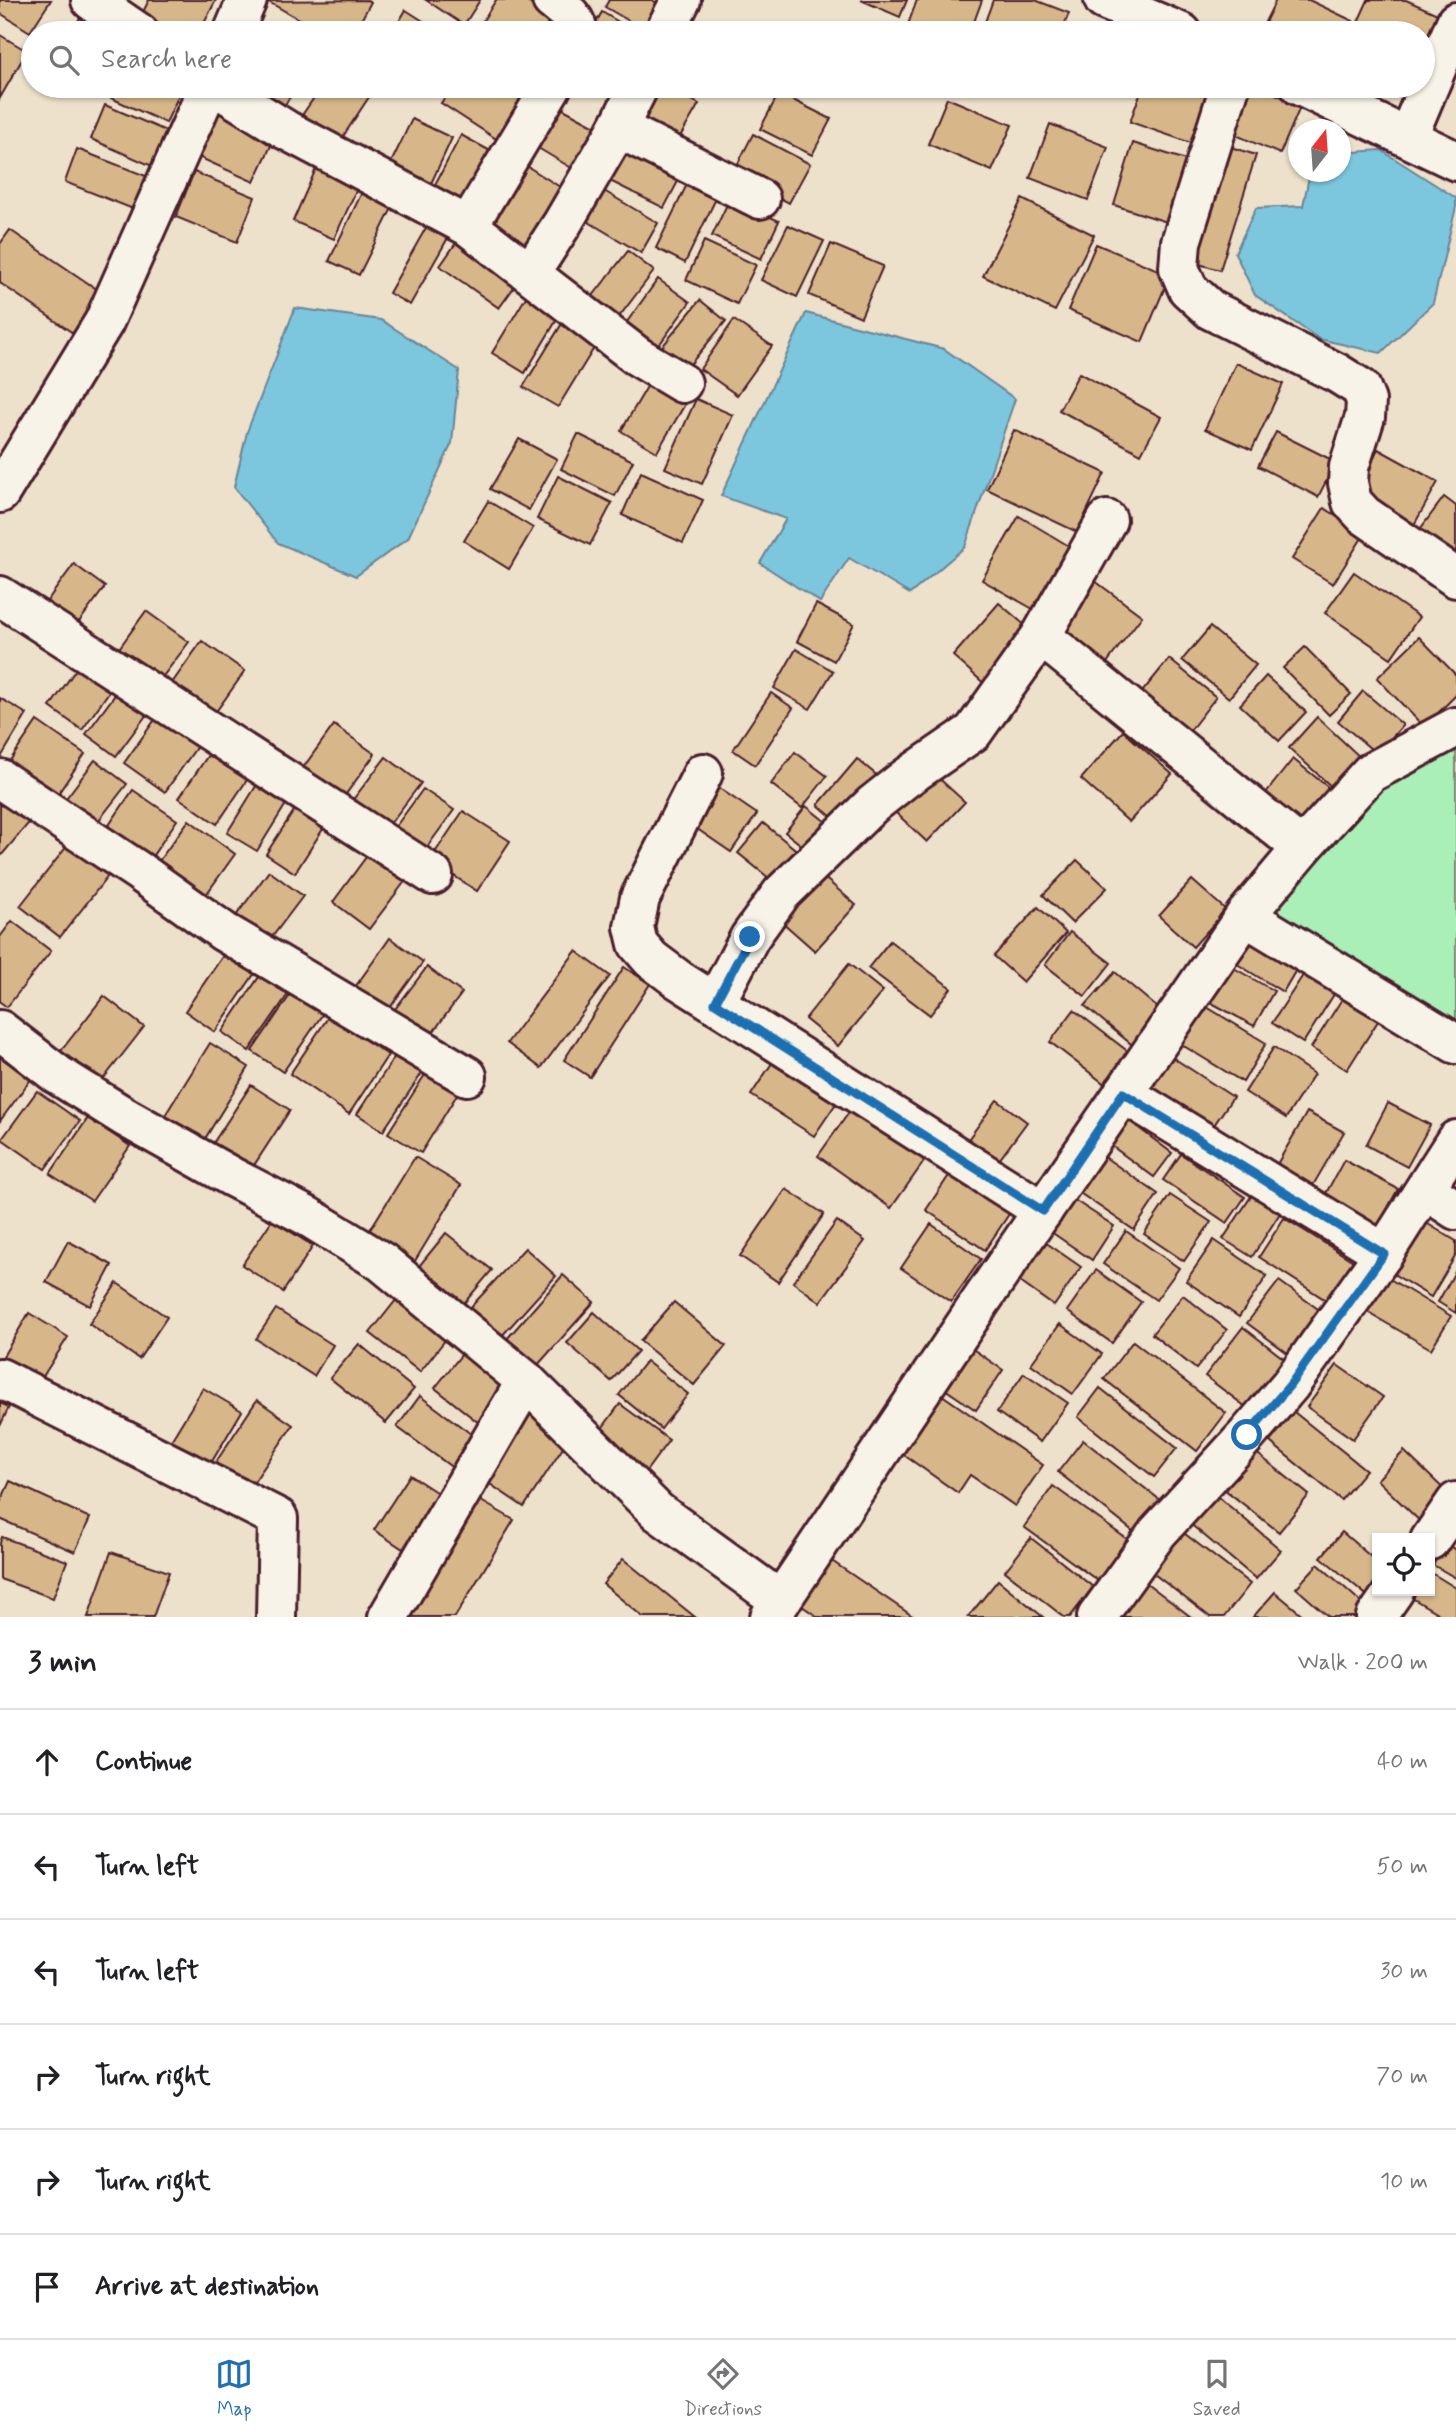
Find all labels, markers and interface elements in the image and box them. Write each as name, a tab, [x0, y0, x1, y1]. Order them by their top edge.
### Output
search box	[21, 21, 1435, 98]
icon: search	[45, 41, 83, 79]
text: Search here	[101, 43, 232, 77]
north arrow	[1288, 119, 1351, 182]
route end	[734, 921, 765, 952]
route start	[1231, 1419, 1262, 1450]
map controls	[1372, 1533, 1435, 1596]
button: locate	[1372, 1533, 1435, 1596]
text: 3 min	[28, 1643, 97, 1682]
text: Walk · 200 m	[1298, 1648, 1428, 1678]
icon: ahead	[28, 1743, 66, 1781]
text: Continue	[95, 1745, 192, 1779]
text: 40 m	[1377, 1747, 1428, 1777]
icon: left	[28, 1848, 66, 1886]
text: Turn left	[95, 1850, 199, 1884]
text: 50 m	[1377, 1852, 1428, 1882]
icon: left	[28, 1953, 66, 1991]
text: Turn left	[95, 1955, 199, 1989]
text: 30 m	[1380, 1957, 1428, 1987]
icon: right	[28, 2058, 66, 2096]
text: Turn right	[95, 2060, 211, 2094]
text: 70 m	[1376, 2062, 1428, 2092]
icon: right	[28, 2163, 66, 2201]
text: Turn right	[95, 2165, 211, 2199]
text: 10 m	[1380, 2167, 1428, 2197]
icon: arrive	[28, 2268, 66, 2306]
text: Arrive at destination	[95, 2270, 319, 2304]
tab: Map	[215, 2355, 253, 2422]
tab: Directions	[684, 2355, 762, 2422]
tab: Saved	[1193, 2355, 1241, 2422]

